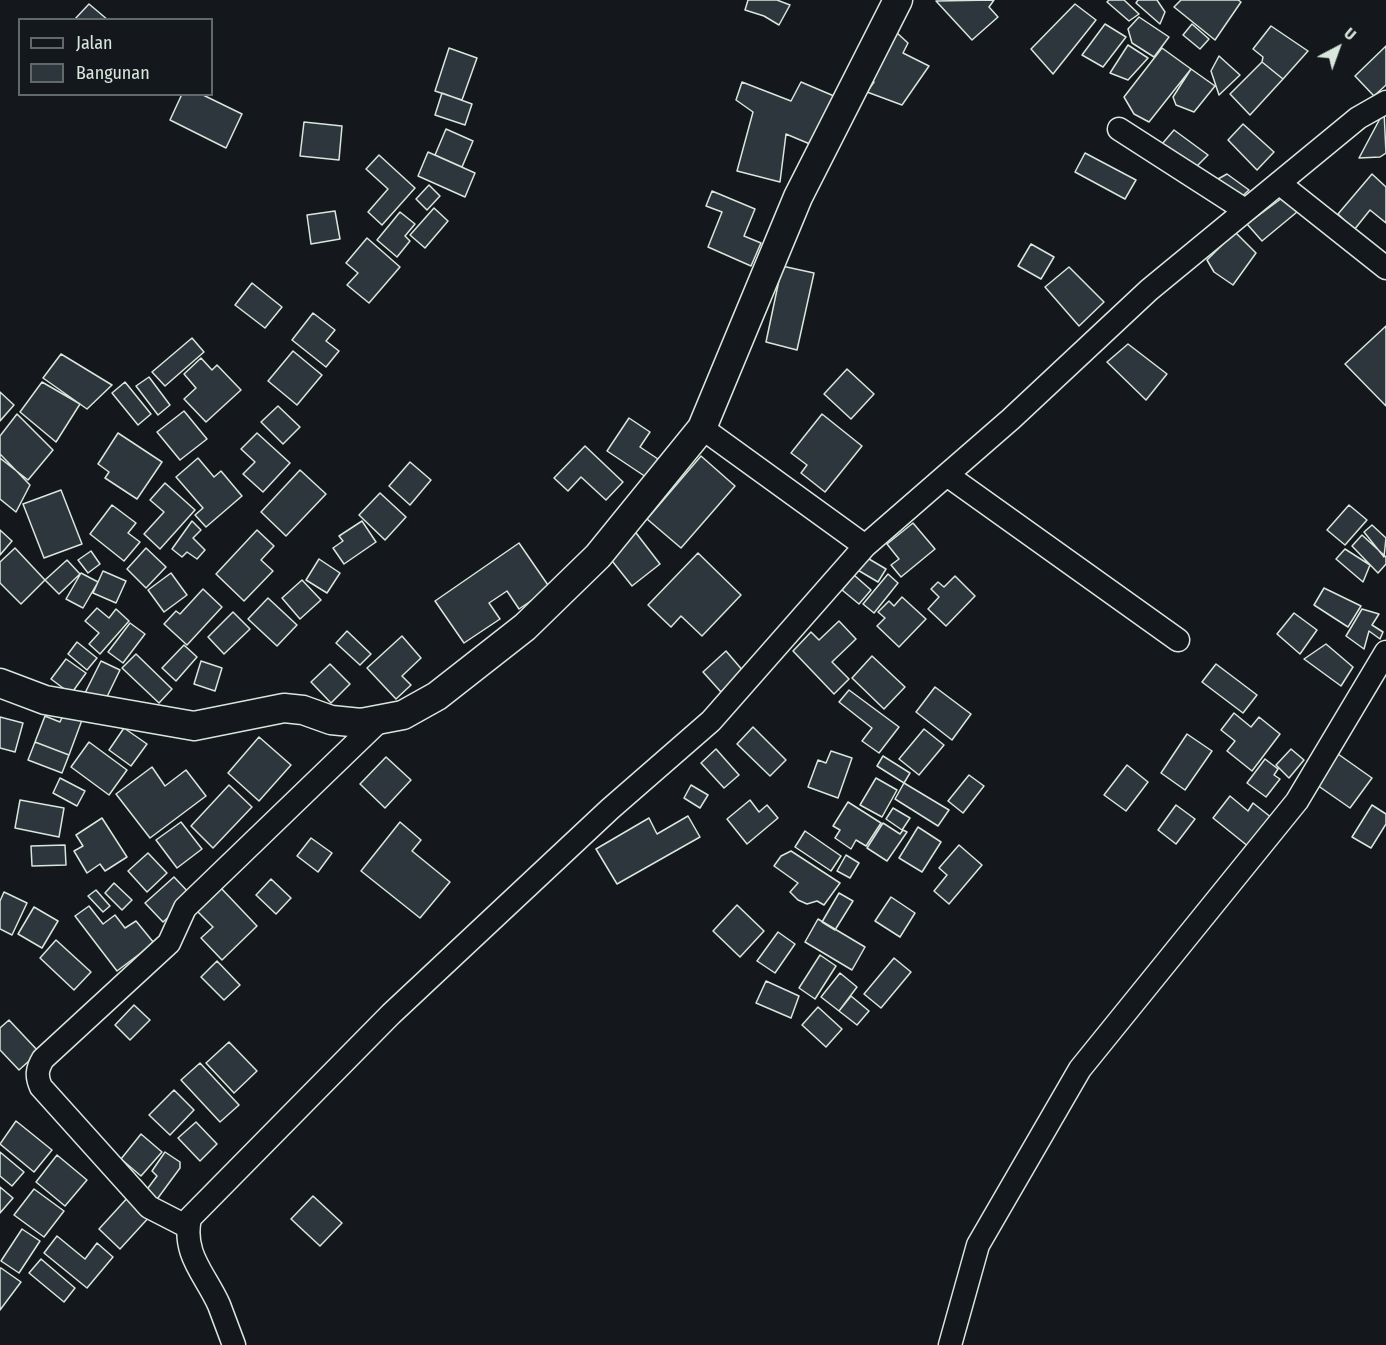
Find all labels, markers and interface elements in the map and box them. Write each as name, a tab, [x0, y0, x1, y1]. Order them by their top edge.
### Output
legend	[18, 18, 213, 96]
north arrow	[1308, 18, 1368, 78]
text: U	[1340, 24, 1360, 44]
text: Jalan	[76, 32, 113, 54]
text: Bangunan	[76, 62, 150, 84]

